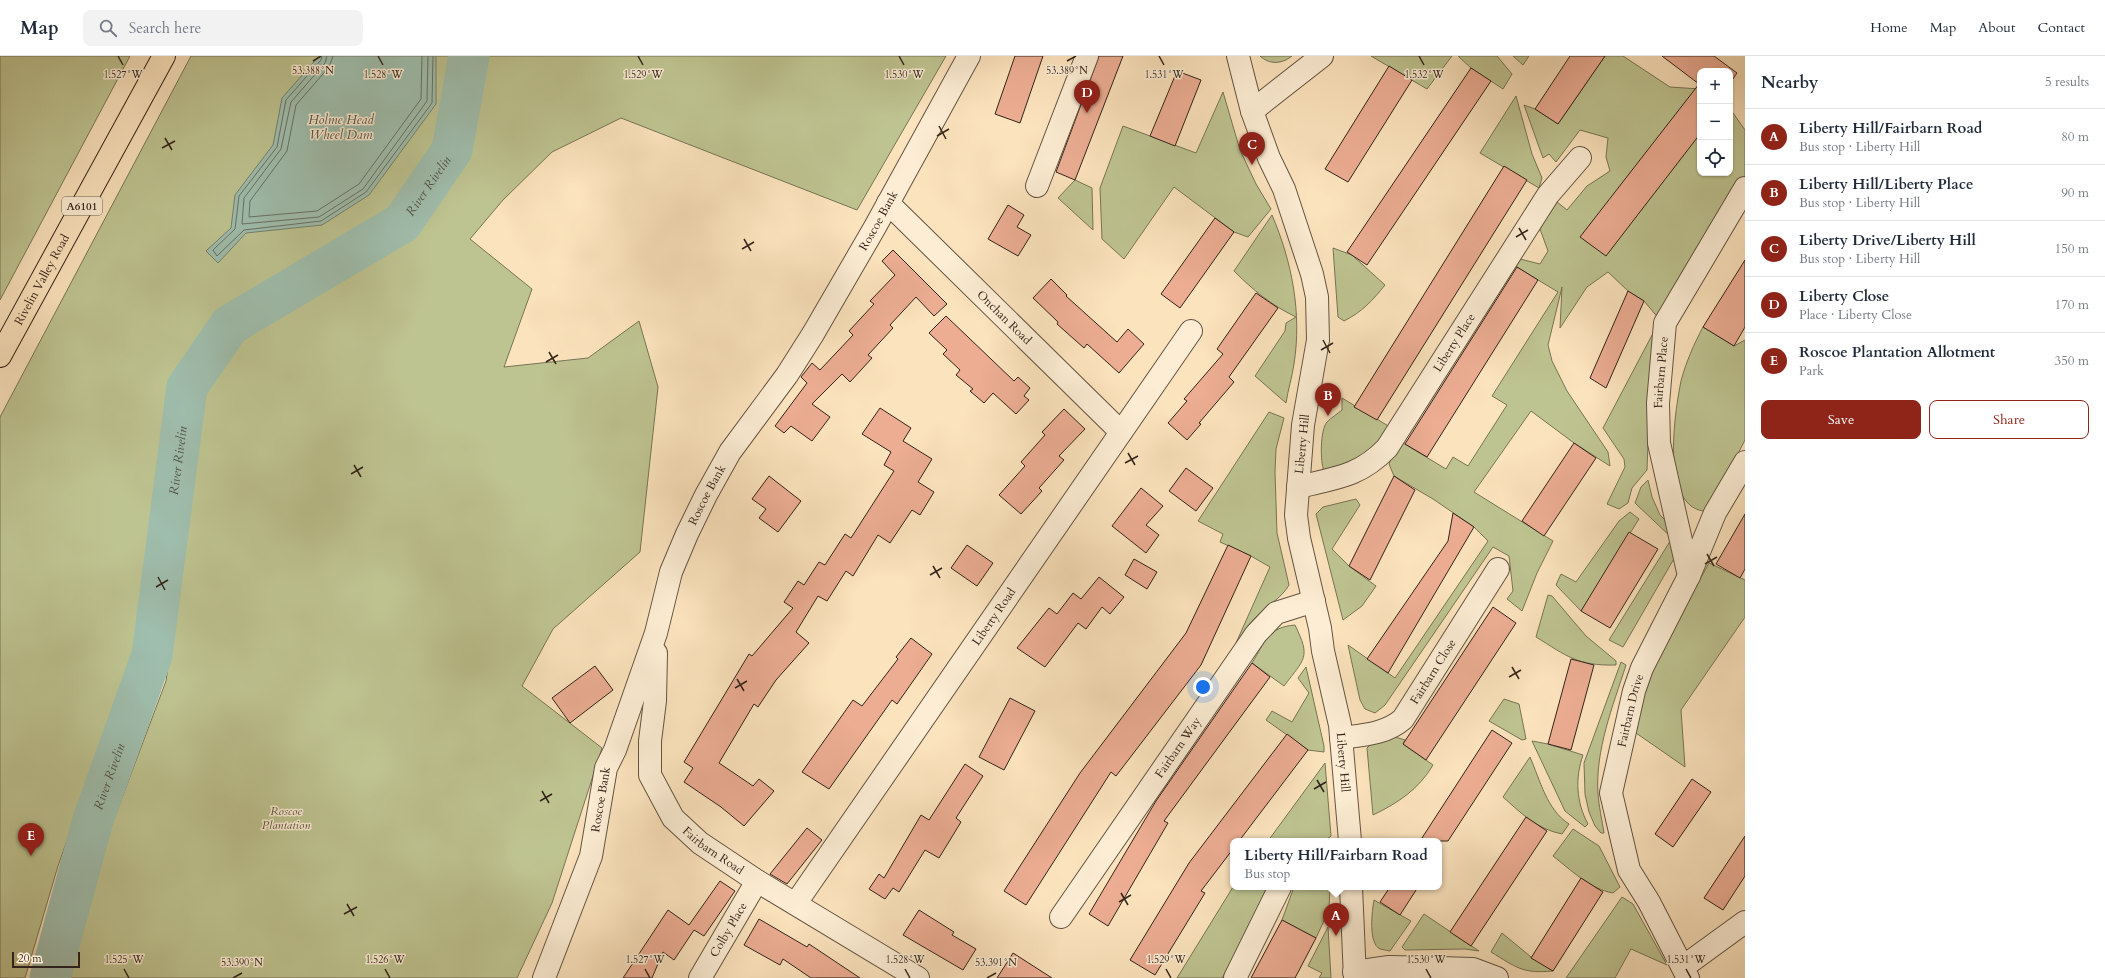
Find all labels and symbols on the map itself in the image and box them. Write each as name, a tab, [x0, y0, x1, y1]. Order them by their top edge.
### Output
text: 53.388°N	[292, 64, 334, 78]
text: 53.389°N	[1046, 64, 1088, 78]
text: 1.527°W	[103, 68, 144, 82]
text: 1.528°W	[363, 68, 404, 82]
text: 1.529°W	[623, 68, 664, 82]
text: 1.530°W	[884, 68, 925, 82]
text: 1.531°W	[1144, 68, 1185, 82]
text: 1.532°W	[1404, 68, 1445, 82]
pin: D	[1074, 80, 1100, 113]
water label: Holme Head Wheel Dam	[308, 111, 374, 144]
pin: C	[1239, 132, 1265, 165]
water label: River Rivelin	[402, 152, 456, 220]
street label: Roscoe Bank	[855, 187, 902, 253]
road number: A6101	[62, 197, 102, 215]
street label: Rivelin Valley Road	[10, 231, 73, 328]
street label: Onchan Road	[973, 287, 1036, 348]
street label: Liberty Place	[1429, 310, 1479, 375]
street label: Fairbarn Place	[1650, 336, 1672, 409]
pin: B	[1315, 383, 1341, 416]
street label: Liberty Hill	[1291, 413, 1313, 475]
water label: River Rivelin	[165, 425, 192, 496]
street label: Roscoe Bank	[685, 461, 730, 528]
street label: Liberty Road	[968, 584, 1020, 649]
street label: Fairbarn Close	[1406, 636, 1460, 707]
street label: Fairbarn Drive	[1614, 672, 1647, 749]
your location	[1193, 677, 1213, 697]
street label: Fairbarn Way	[1151, 713, 1205, 781]
street label: Liberty Hill	[1333, 732, 1354, 793]
water label: River Rivelin	[89, 741, 130, 812]
street label: Roscoe Bank	[587, 765, 614, 833]
park label: Roscoe Plantation	[262, 803, 310, 833]
pin: E	[18, 823, 44, 856]
street label: Fairbarn Road	[679, 823, 748, 878]
street label: Colby Place	[706, 899, 751, 960]
pin: A	[1323, 903, 1349, 936]
scale bar	[12, 950, 80, 969]
text: 1.525°W	[104, 953, 145, 967]
text: 1.526°W	[365, 953, 406, 967]
text: 1.527°W	[625, 953, 666, 967]
text: 1.528°W	[885, 953, 926, 967]
text: 1.529°W	[1146, 953, 1187, 967]
text: 1.530°W	[1406, 953, 1447, 967]
text: 1.531°W	[1666, 953, 1707, 967]
text: 53.390°N	[221, 956, 263, 970]
text: 53.391°N	[975, 956, 1017, 970]

